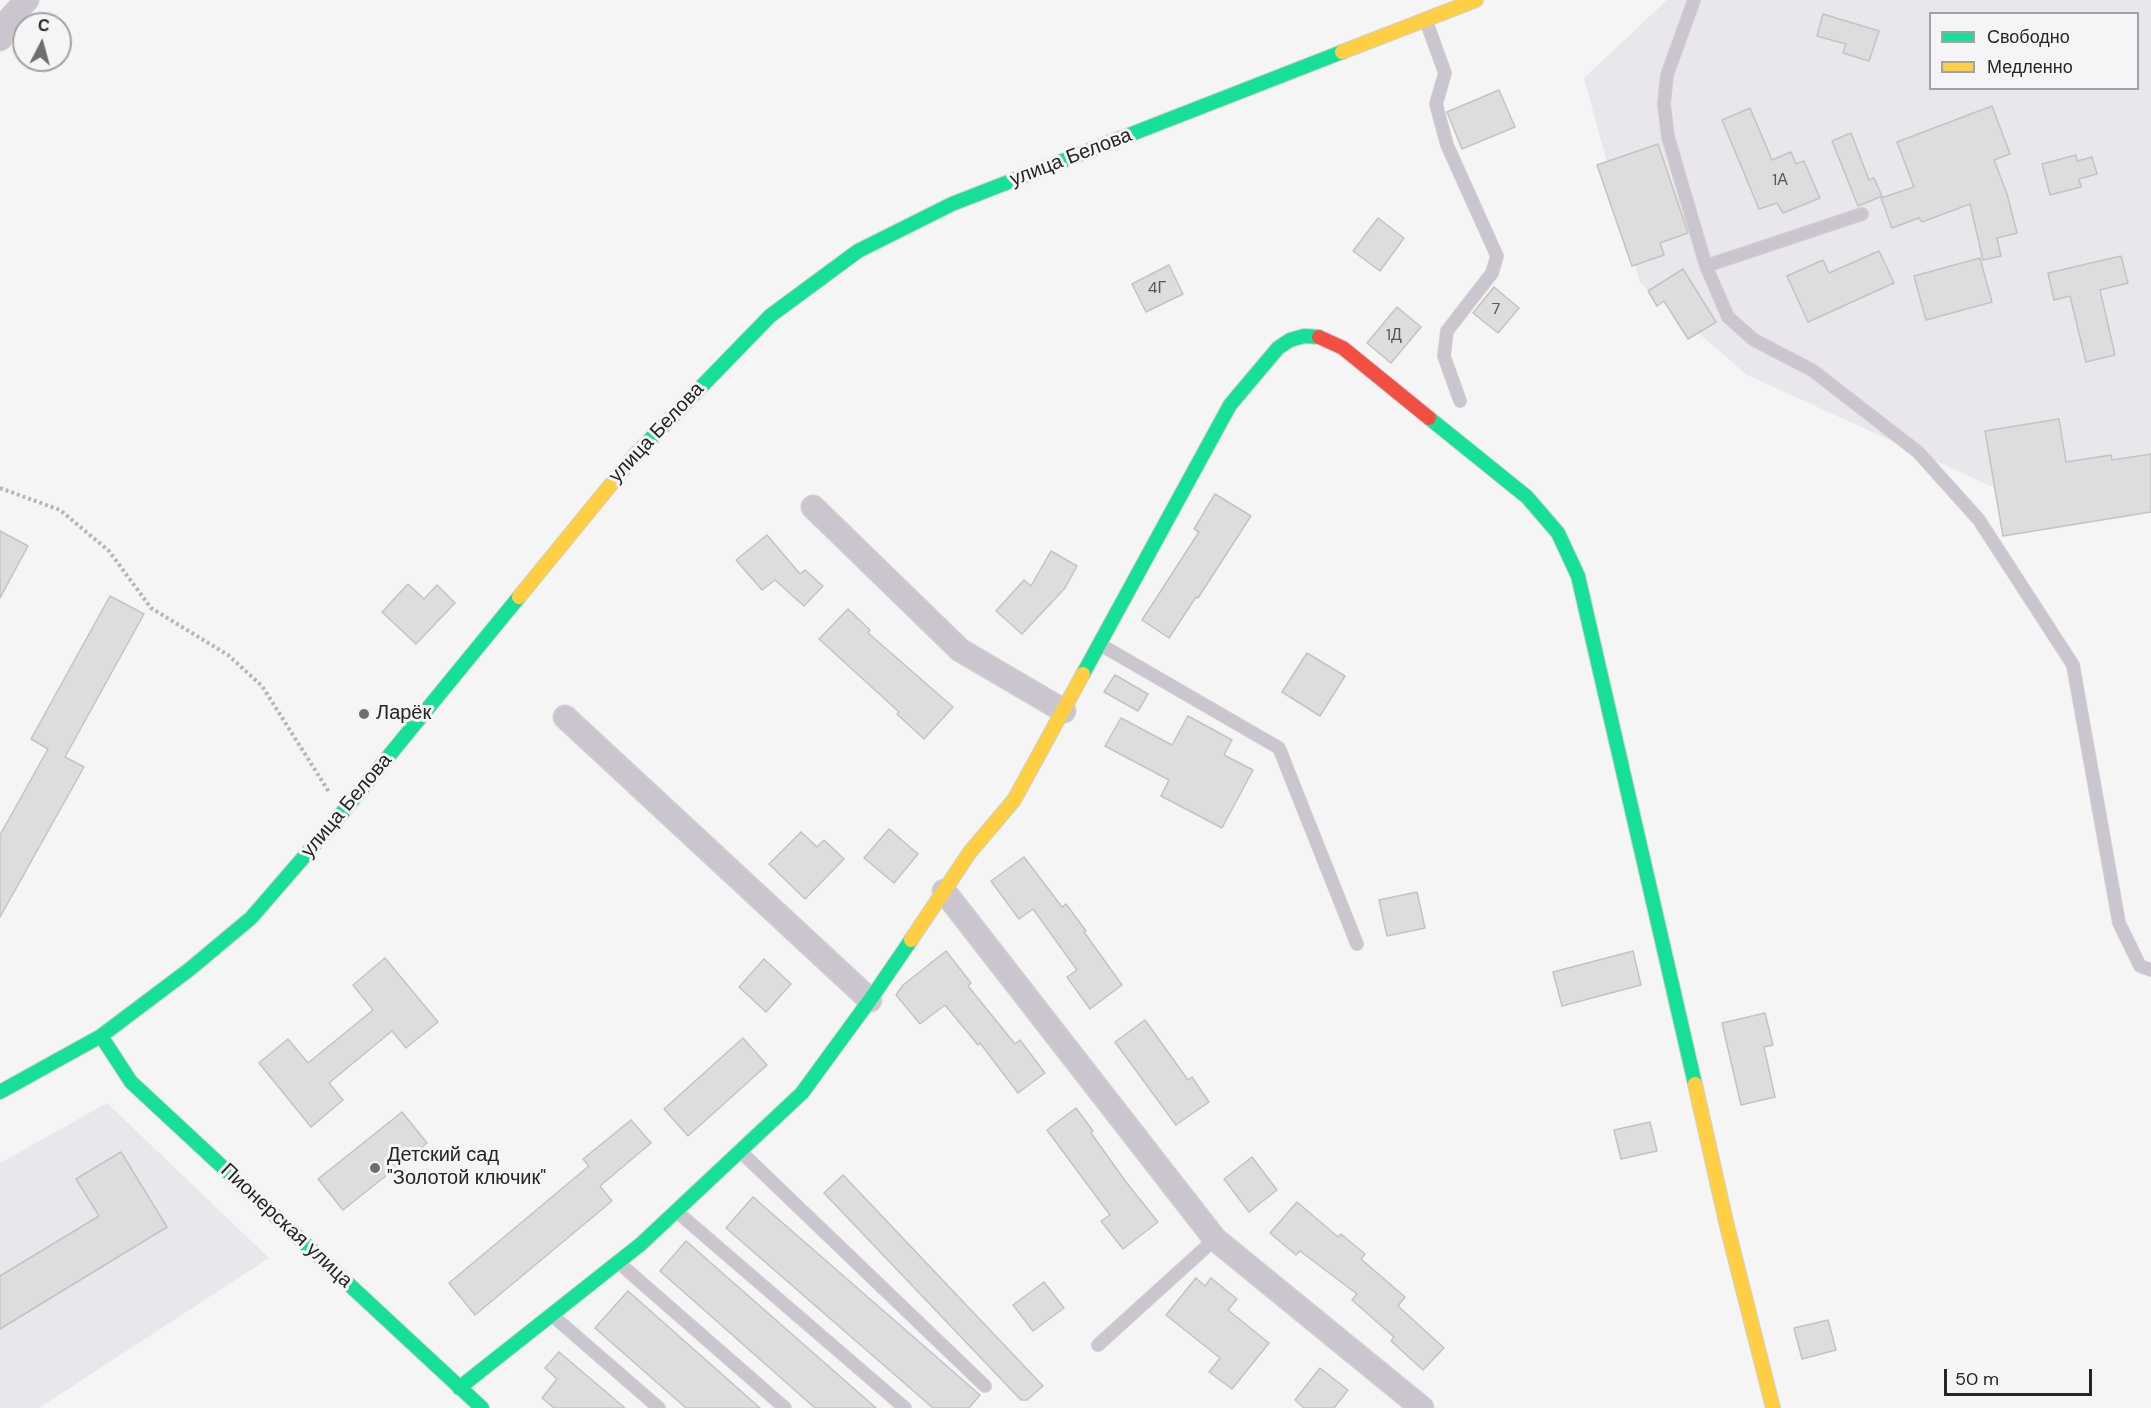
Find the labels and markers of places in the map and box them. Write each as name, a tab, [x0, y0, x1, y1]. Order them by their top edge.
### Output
place label: Ларёк	[376, 702, 431, 726]
marker: Ларёк	[357, 707, 371, 721]
place label: Детский сад "Золотой ключик"	[387, 1144, 546, 1191]
marker: Детский сад "Золотой ключик"	[368, 1161, 382, 1175]

